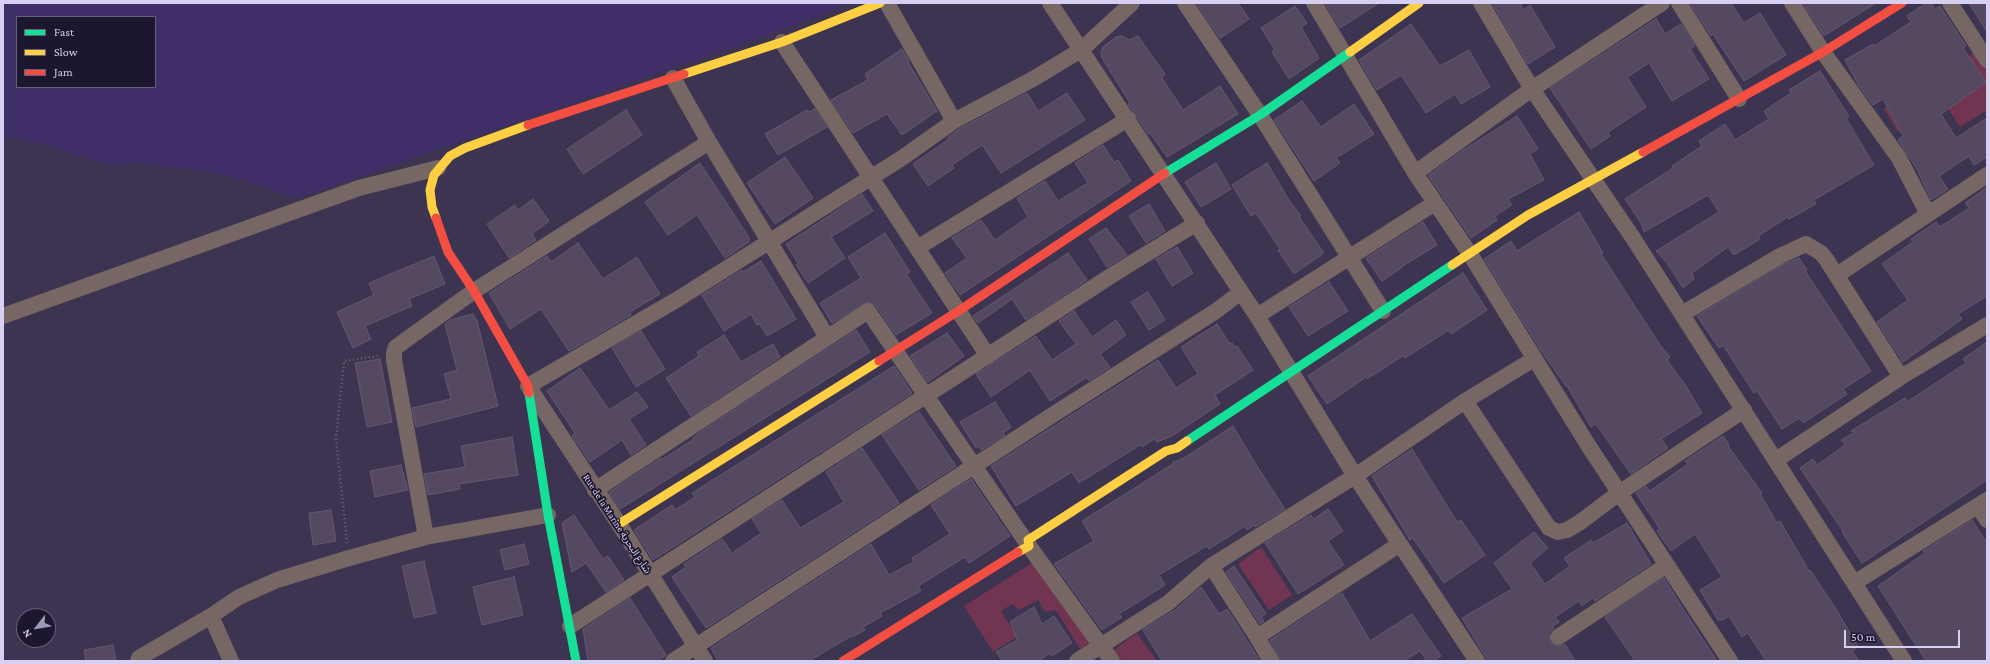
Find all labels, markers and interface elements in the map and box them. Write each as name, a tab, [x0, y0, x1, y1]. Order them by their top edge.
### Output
legend	[16, 16, 156, 88]
text: Fast	[54, 25, 74, 39]
text: Slow	[54, 45, 78, 59]
text: Jam	[54, 65, 73, 79]
street label: Rue de la Marine شارع البحرية	[580, 472, 654, 576]
north arrow	[16, 608, 56, 648]
scale bar	[1846, 622, 1962, 648]
text: N	[19, 627, 34, 640]
text: 50 m	[1851, 630, 1875, 644]

